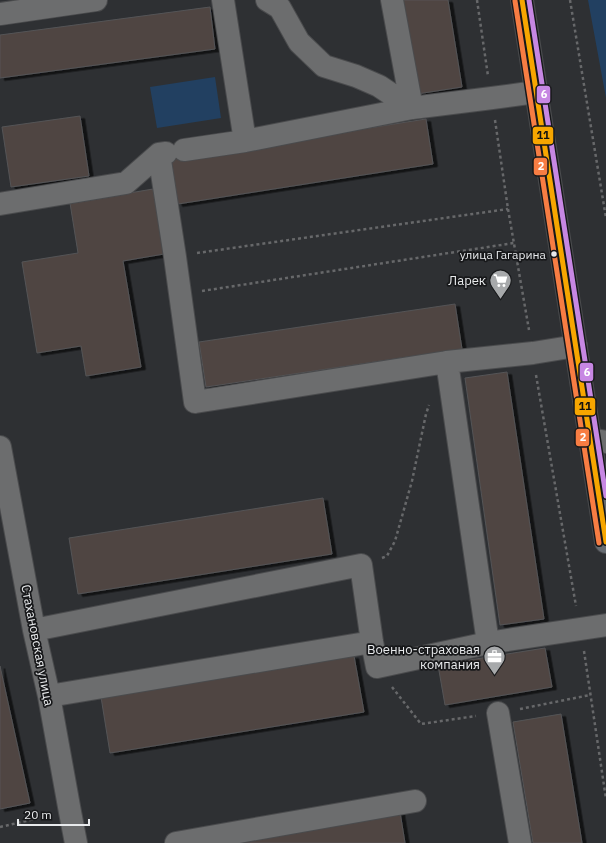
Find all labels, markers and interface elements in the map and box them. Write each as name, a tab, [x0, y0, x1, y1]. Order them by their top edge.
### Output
line badge: 6	[536, 85, 551, 104]
text: 6	[541, 87, 548, 101]
line badge: 11	[532, 126, 554, 145]
text: 11	[536, 128, 550, 142]
line badge: 2	[533, 157, 548, 176]
text: 2	[538, 159, 545, 173]
place label: улица Гагарина	[460, 247, 547, 262]
marker: улица Гагарина	[549, 249, 559, 259]
supermarket icon: Ларек	[488, 267, 514, 300]
place label: Ларек	[448, 272, 486, 289]
line badge: 6	[579, 362, 594, 382]
text: 6	[584, 365, 591, 379]
line badge: 11	[574, 397, 596, 416]
text: 11	[578, 399, 592, 413]
line badge: 2	[575, 428, 590, 447]
text: 2	[580, 430, 587, 444]
street label: Стахановская улица	[17, 583, 58, 707]
place label: Военно-страховая компания	[367, 641, 480, 673]
office icon: Военно-страховая компания	[482, 643, 508, 676]
scale bar	[18, 801, 89, 827]
text: 20 m	[24, 807, 52, 822]

